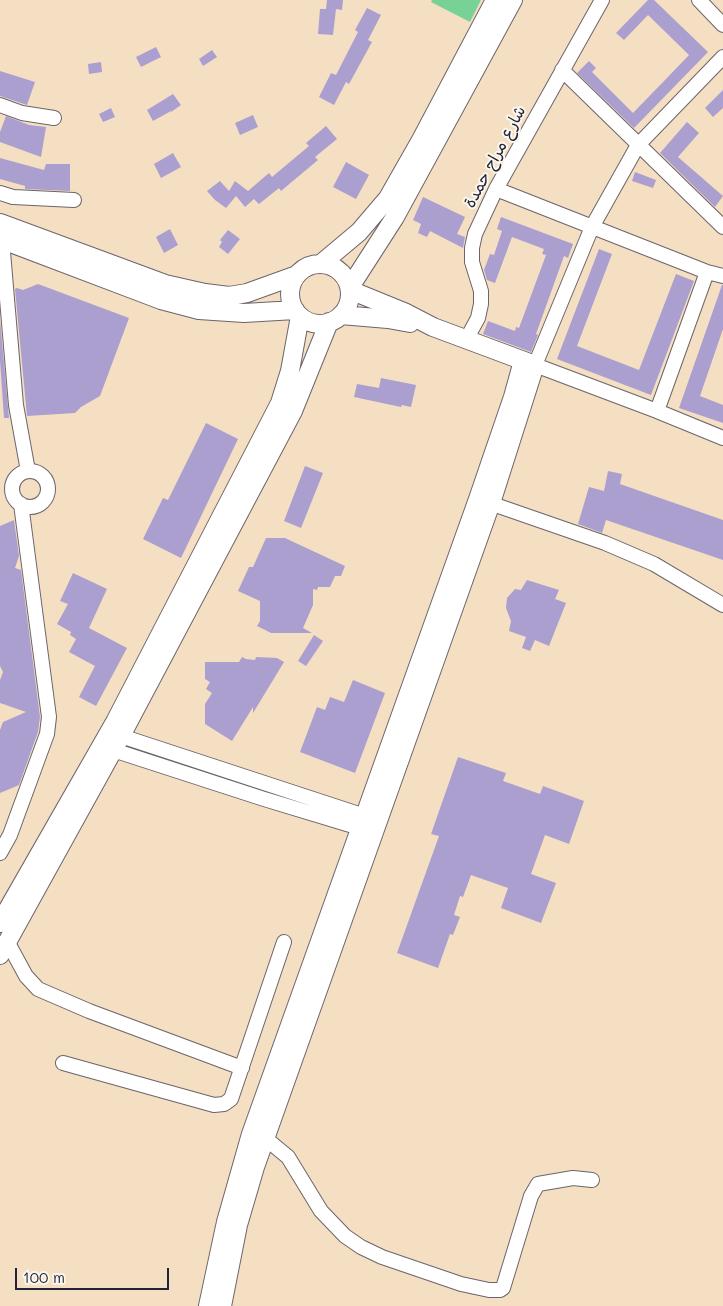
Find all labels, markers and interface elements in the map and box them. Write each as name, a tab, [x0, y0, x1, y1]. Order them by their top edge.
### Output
street label: شارع مراح حمدة	[460, 103, 530, 211]
scale bar	[18, 1258, 171, 1290]
text: 100 m	[23, 1267, 65, 1287]

